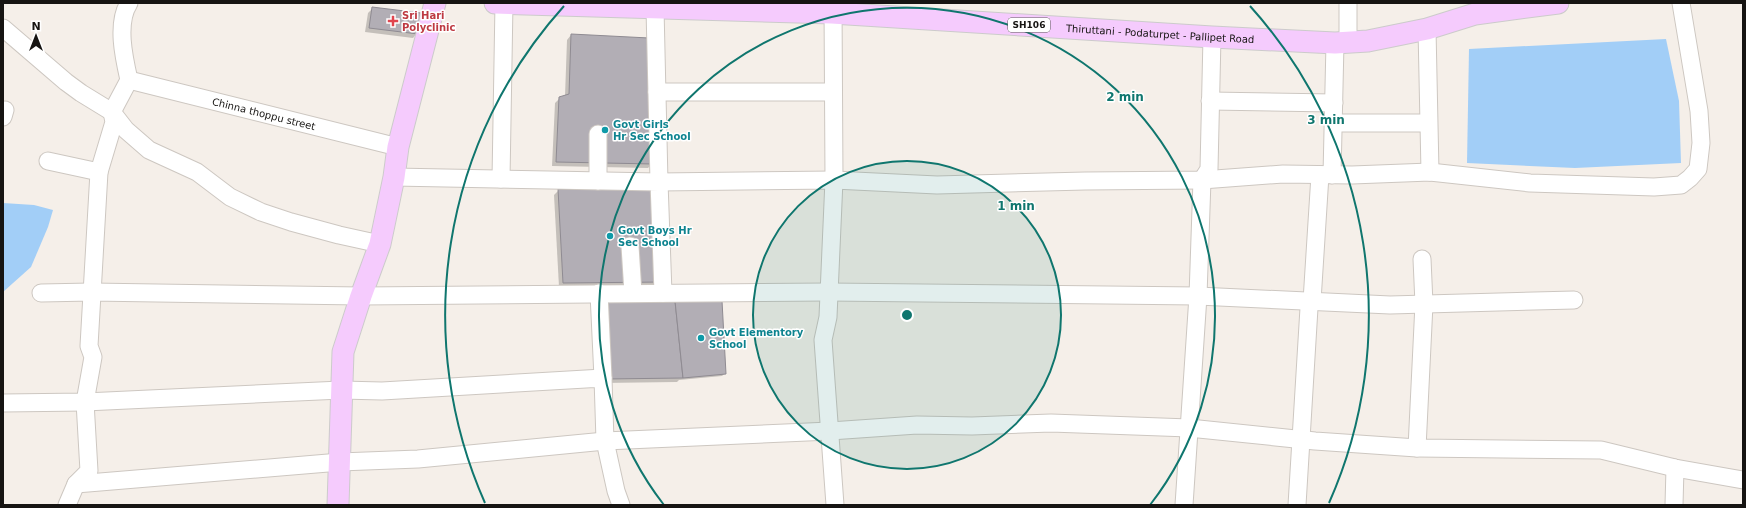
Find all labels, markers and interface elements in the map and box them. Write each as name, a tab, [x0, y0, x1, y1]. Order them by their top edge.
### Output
place label: Sri Hari Polyclinic	[402, 10, 455, 33]
marker: Sri Hari Polyclinic	[387, 15, 399, 27]
north arrow	[16, 16, 56, 56]
road number: SH106	[1008, 18, 1050, 32]
text: N	[31, 20, 41, 33]
street label: Thiruttani - Podaturpet - Pallipet Road	[1065, 23, 1255, 45]
text: 2 min	[1106, 90, 1144, 104]
street label: Chinna thoppu street	[211, 96, 317, 132]
text: 3 min	[1307, 113, 1345, 127]
place label: Govt Girls Hr Sec School	[613, 119, 691, 142]
marker: Govt Girls Hr Sec School	[600, 125, 610, 135]
text: 1 min	[997, 199, 1035, 213]
place label: Govt Boys Hr Sec School	[618, 225, 692, 248]
marker: Govt Boys Hr Sec School	[605, 231, 615, 241]
centre of rings	[900, 308, 914, 322]
place label: Govt Elementory School	[709, 327, 804, 350]
marker: Govt Elementory School	[696, 333, 706, 343]

